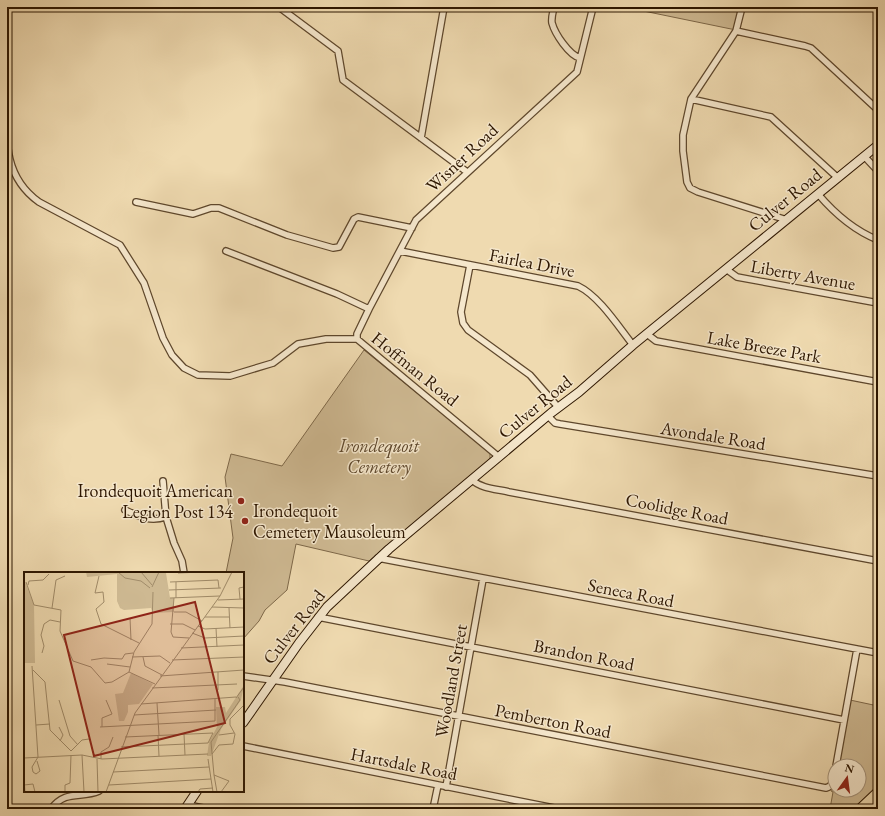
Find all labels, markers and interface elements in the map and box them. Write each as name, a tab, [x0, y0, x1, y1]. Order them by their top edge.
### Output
street label: Wisner Road	[421, 118, 503, 197]
street label: Culver Road	[743, 162, 827, 236]
street label: Fairlea Drive	[487, 243, 577, 282]
street label: Liberty Avenue	[749, 254, 857, 295]
street label: Lake Breeze Park	[705, 325, 823, 368]
street label: Hoffman Road	[367, 326, 464, 411]
street label: Culver Road	[493, 369, 577, 443]
street label: Avondale Road	[658, 416, 768, 455]
park label: Irondequoit Cemetery	[338, 434, 420, 479]
place label: Irondequoit American Legion Post 134	[77, 479, 233, 523]
street label: Coolidge Road	[624, 487, 731, 530]
marker: Irondequoit American Legion Post 134	[236, 496, 246, 506]
place label: Irondequoit Cemetery Mausoleum	[253, 499, 406, 543]
marker: Irondequoit Cemetery Mausoleum	[240, 516, 250, 526]
inset map	[24, 572, 244, 792]
street label: Seneca Road	[586, 573, 677, 612]
street label: Culver Road	[257, 584, 330, 669]
street label: Woodland Street	[429, 622, 472, 739]
street label: Brandon Road	[532, 633, 637, 676]
street label: Pemberton Road	[493, 698, 614, 743]
street label: Hartsdale Road	[349, 742, 460, 785]
north arrow	[827, 758, 867, 798]
text: N	[843, 760, 856, 776]

